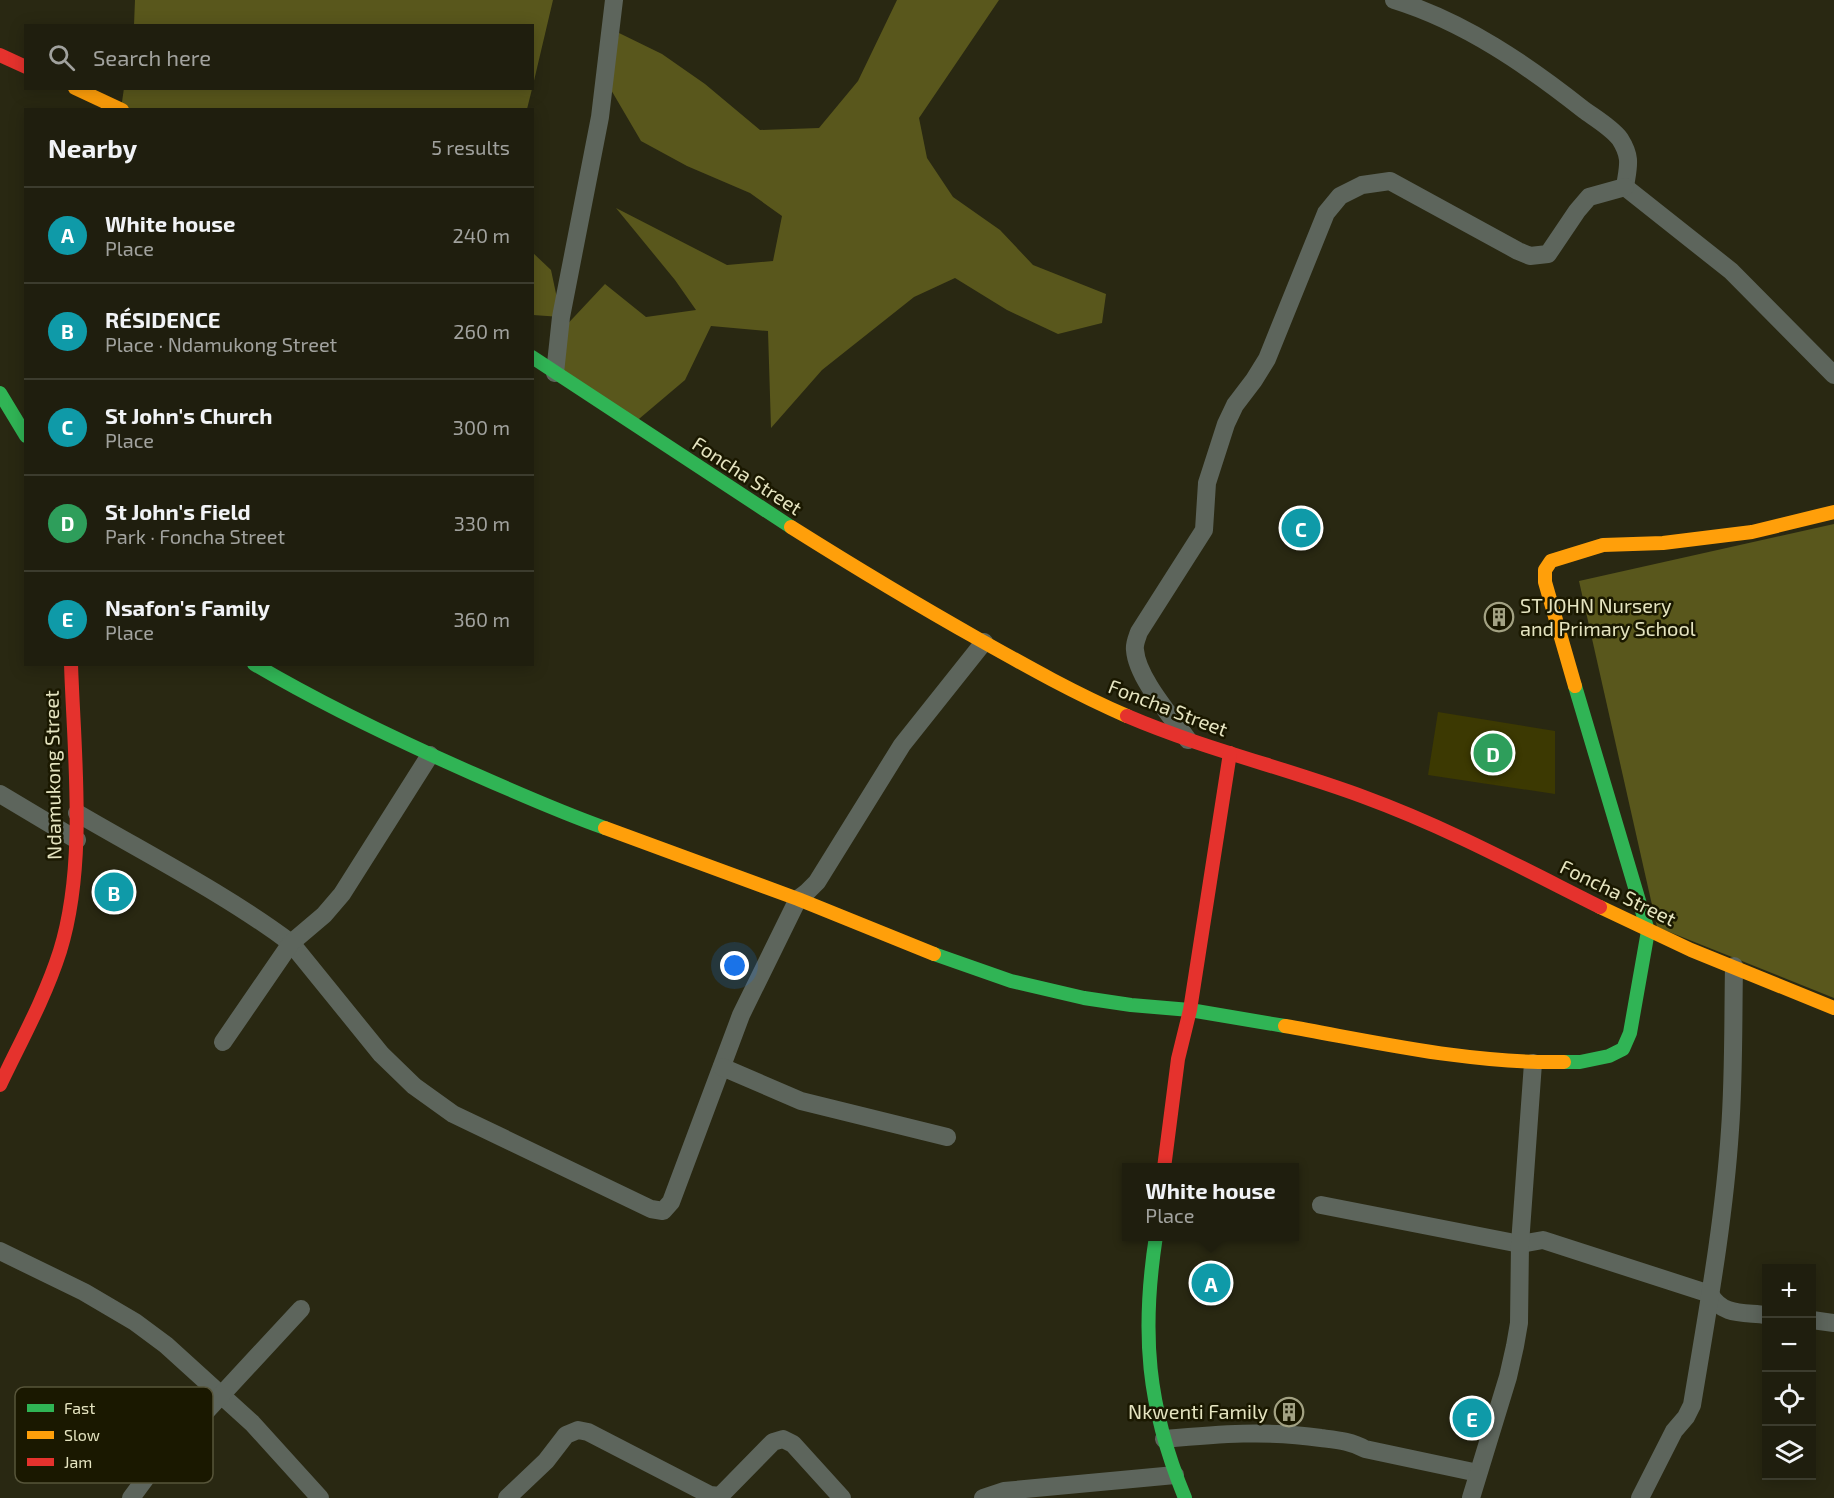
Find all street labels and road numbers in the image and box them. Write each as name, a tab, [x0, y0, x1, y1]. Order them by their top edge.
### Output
street label: Foncha Street	[688, 431, 807, 520]
street label: Foncha Street	[1105, 673, 1232, 741]
street label: Ndamukong Street	[39, 690, 65, 860]
street label: Foncha Street	[1557, 854, 1681, 931]

